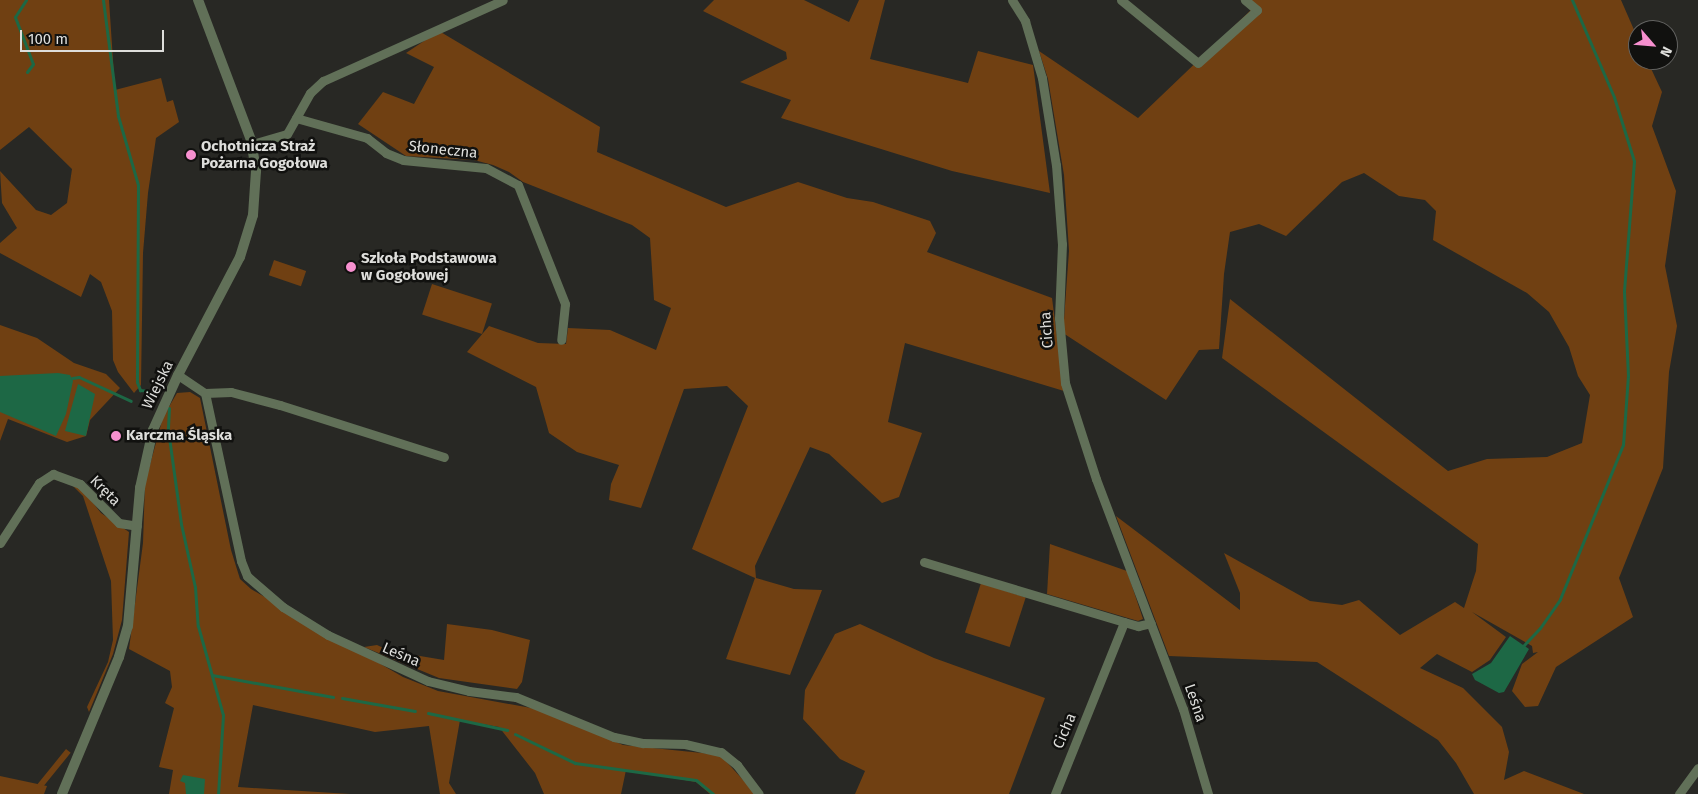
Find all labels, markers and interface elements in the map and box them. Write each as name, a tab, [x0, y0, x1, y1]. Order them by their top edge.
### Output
scale bar	[22, 20, 166, 52]
north arrow	[1628, 20, 1678, 70]
text: 100 m	[28, 30, 68, 48]
text: N	[1656, 44, 1676, 60]
place label: Ochotnicza Straż Pożarna Gogołowa	[201, 137, 328, 172]
street label: Słoneczna	[408, 137, 478, 163]
marker: Ochotnicza Straż Pożarna Gogołowa	[185, 149, 197, 161]
place label: Szkoła Podstawowa w Gogołowej	[361, 249, 497, 284]
marker: Szkoła Podstawowa w Gogołowej	[345, 261, 357, 273]
street label: Cicha	[1037, 311, 1057, 349]
street label: Wiejska	[139, 358, 177, 412]
place label: Karczma Śląska	[126, 427, 232, 445]
marker: Karczma Śląska	[110, 430, 122, 442]
street label: Kręta	[86, 472, 124, 510]
street label: Leśna	[379, 639, 423, 671]
street label: Leśna	[1180, 682, 1210, 724]
street label: Cicha	[1050, 711, 1080, 751]

